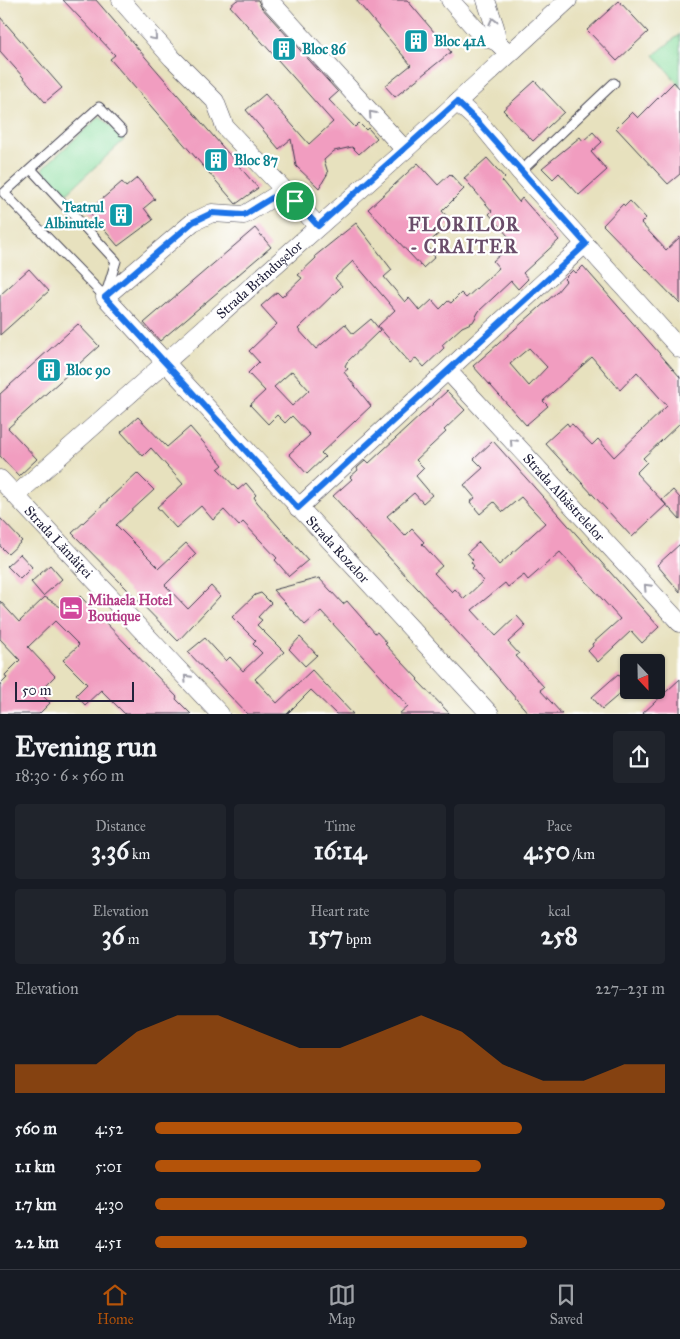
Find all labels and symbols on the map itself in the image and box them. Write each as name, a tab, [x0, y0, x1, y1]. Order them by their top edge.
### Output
one-way arrow	[489, 17, 499, 25]
building icon: Bloc 41A	[403, 28, 429, 54]
one-way arrow	[148, 31, 157, 40]
place label: Bloc 41A	[434, 33, 486, 51]
building icon: Bloc 86	[271, 36, 297, 62]
place label: Bloc 86	[302, 41, 347, 58]
one-way arrow	[368, 111, 377, 120]
building icon: Bloc 87	[203, 147, 229, 173]
place label: Bloc 87	[234, 152, 279, 169]
pin	[274, 180, 316, 222]
place label: Teatrul Albinutele	[44, 199, 105, 232]
building icon: Teatrul Albinutele	[108, 202, 134, 228]
district label: FLORILOR - CRAITER	[408, 213, 521, 258]
street label: Strada Brândușelor	[212, 236, 306, 322]
building icon: Bloc 90	[36, 357, 62, 383]
place label: Bloc 90	[66, 362, 111, 380]
one-way arrow	[510, 438, 519, 447]
street label: Strada Albăstrelelor	[520, 450, 609, 545]
street label: Strada Lămâiței	[21, 502, 97, 582]
street label: Strada Rozelor	[303, 512, 374, 587]
one-way arrow	[644, 583, 653, 592]
place label: Mihaela Hotel Boutique	[88, 592, 173, 626]
hotel icon: Mihaela Hotel Boutique	[58, 595, 84, 621]
north arrow	[620, 654, 665, 699]
one-way arrow	[184, 675, 193, 684]
scale bar	[15, 679, 134, 702]

